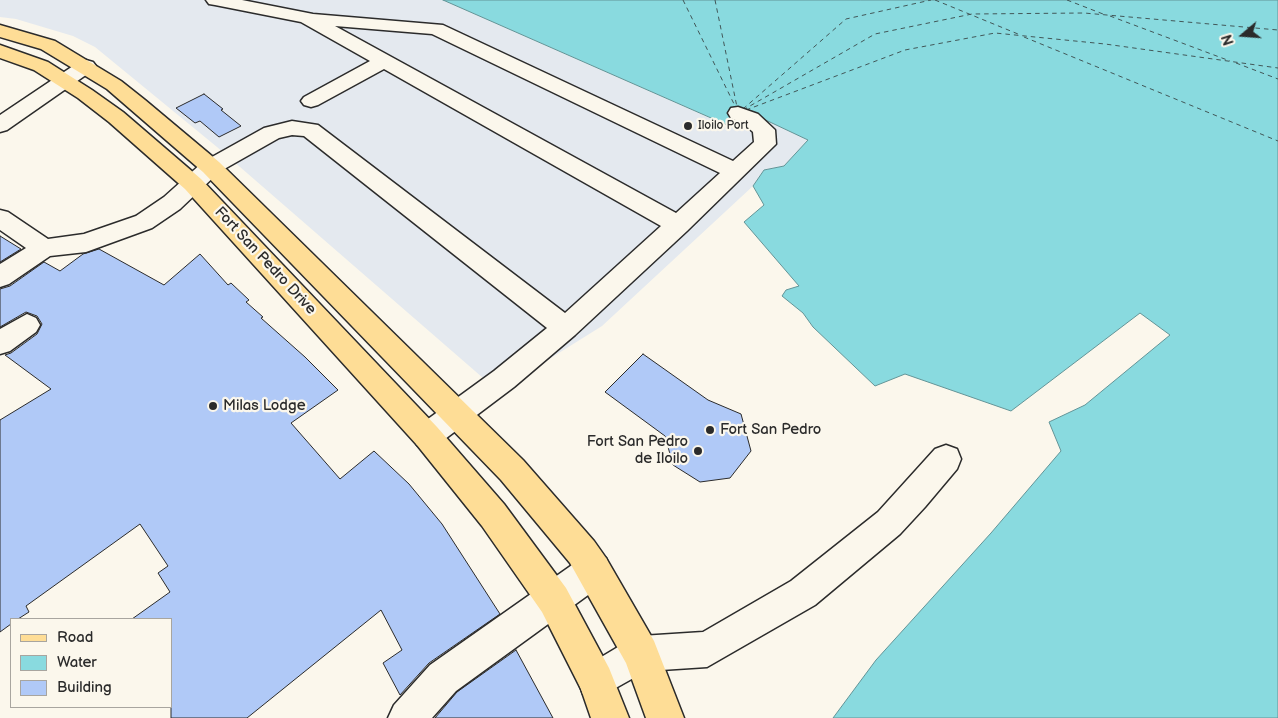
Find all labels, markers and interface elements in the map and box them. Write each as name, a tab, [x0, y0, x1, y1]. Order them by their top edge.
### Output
north arrow	[1218, 10, 1268, 60]
text: N	[1219, 32, 1238, 47]
place label: Iloilo Port	[698, 119, 749, 133]
marker: Iloilo Port	[682, 120, 694, 132]
street label: Fort San Pedro Drive	[210, 203, 320, 319]
place label: Milas Lodge	[223, 397, 306, 415]
marker: Milas Lodge	[207, 400, 219, 412]
place label: Fort San Pedro	[720, 421, 821, 439]
marker: Fort San Pedro	[704, 424, 716, 436]
place label: Fort San Pedro de Iloilo	[587, 433, 688, 468]
marker: Fort San Pedro de Iloilo	[692, 445, 704, 457]
legend	[10, 618, 172, 708]
text: Road	[57, 628, 93, 647]
text: Water	[57, 653, 97, 672]
text: Building	[57, 678, 112, 697]

